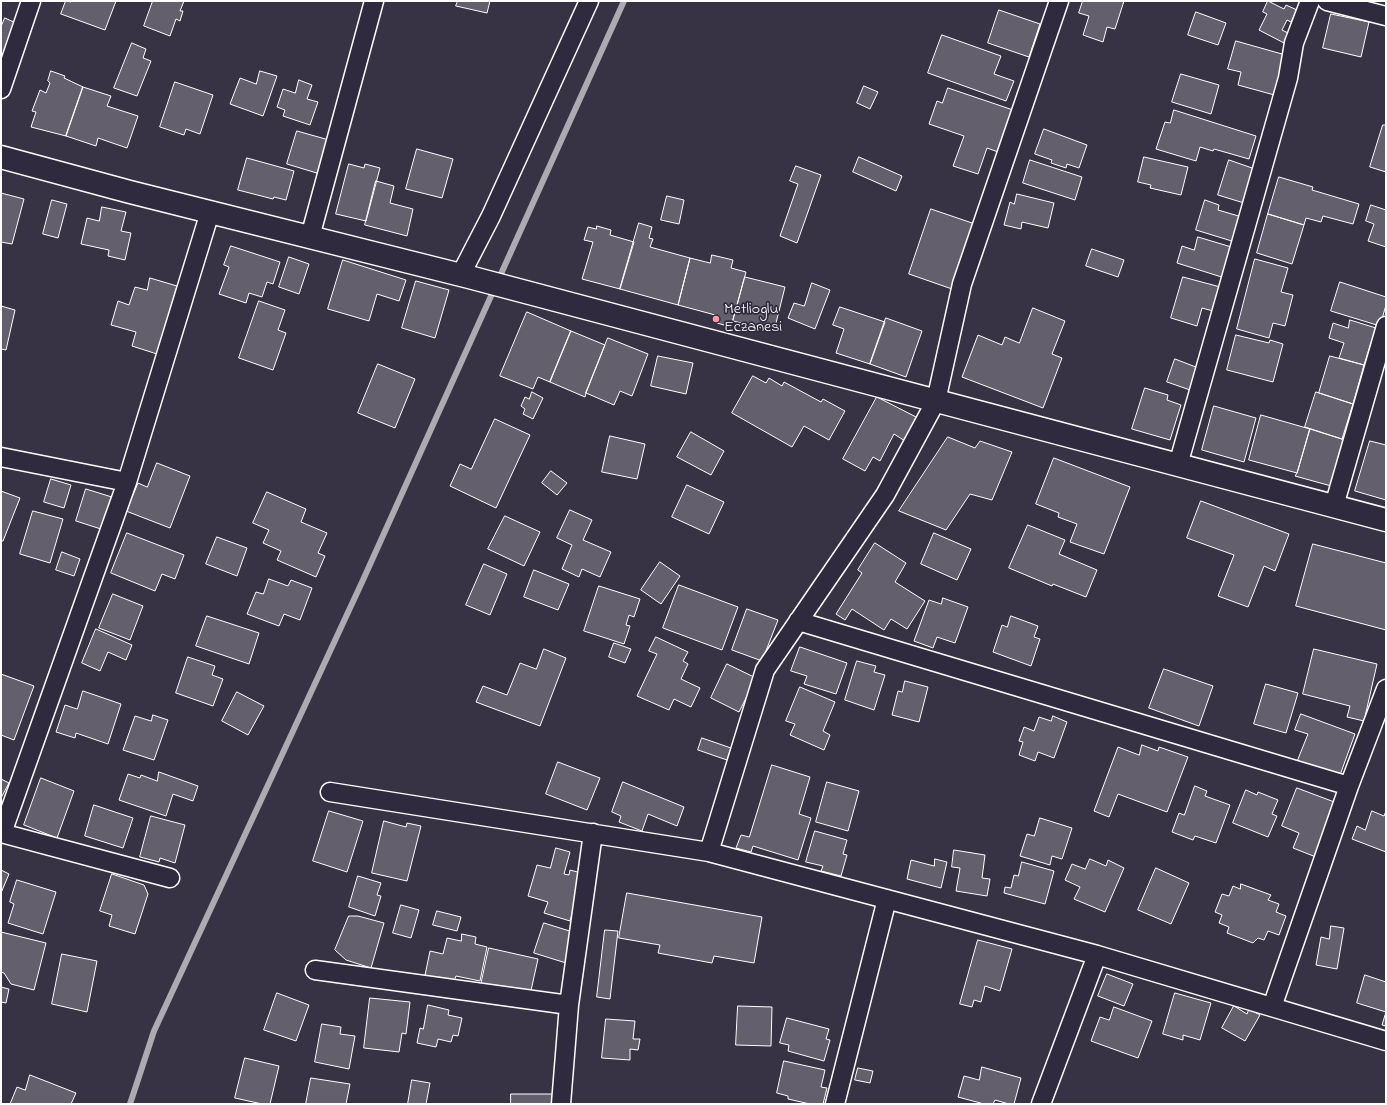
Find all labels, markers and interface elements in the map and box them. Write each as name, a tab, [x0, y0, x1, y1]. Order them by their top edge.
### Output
place label: Metlioglu Eczanesi	[724, 300, 782, 338]
marker: Metlioglu Eczanesi	[711, 314, 721, 324]

